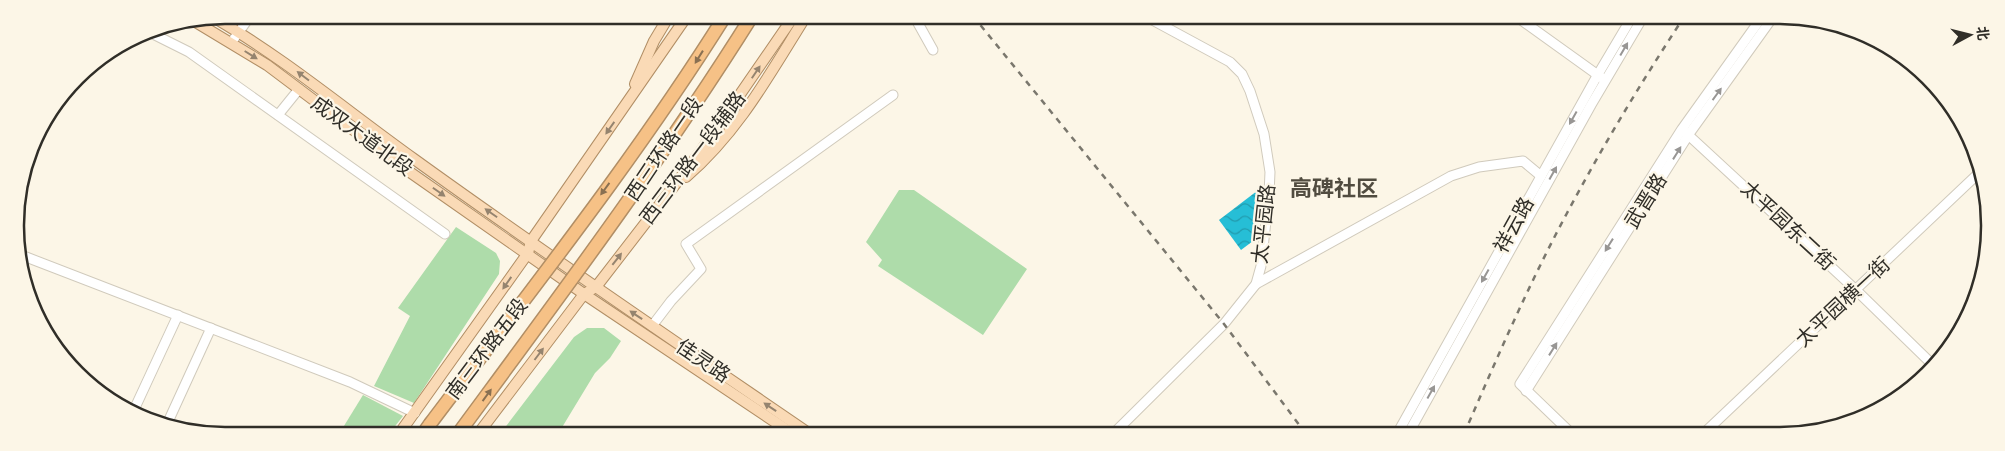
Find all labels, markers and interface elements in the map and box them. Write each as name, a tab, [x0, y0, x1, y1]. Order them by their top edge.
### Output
north arrow	[1945, 10, 1995, 60]
text: 北	[1972, 25, 1994, 42]
one-way arrow	[1620, 42, 1629, 55]
one-way arrow	[695, 50, 704, 63]
one-way arrow	[245, 51, 258, 60]
one-way arrow	[751, 66, 761, 79]
one-way arrow	[297, 71, 310, 82]
street label: 西三环路一段辅路	[633, 85, 753, 231]
one-way arrow	[1712, 87, 1722, 101]
street label: 成双大道北段	[305, 89, 419, 183]
street label: 西三环路一段	[618, 91, 710, 207]
one-way arrow	[1569, 112, 1578, 125]
one-way arrow	[605, 121, 615, 135]
one-way arrow	[1672, 146, 1681, 160]
one-way arrow	[1549, 166, 1557, 181]
street label: 武晋路	[1618, 168, 1674, 234]
district label: 高碑社区	[1290, 172, 1378, 204]
street label: 太平园东二街	[1734, 174, 1842, 278]
one-way arrow	[600, 183, 610, 196]
street label: 太平园路	[1245, 183, 1283, 265]
one-way arrow	[432, 187, 446, 197]
street label: 祥云路	[1487, 192, 1541, 258]
one-way arrow	[484, 208, 498, 218]
one-way arrow	[1604, 238, 1614, 251]
street label: 太平园横一街	[1789, 250, 1897, 354]
one-way arrow	[612, 253, 623, 266]
one-way arrow	[1481, 269, 1490, 282]
one-way arrow	[502, 276, 512, 290]
street label: 南三环路五段	[439, 292, 535, 406]
one-way arrow	[629, 310, 643, 320]
street label: 佳灵路	[670, 332, 736, 390]
one-way arrow	[1548, 343, 1557, 356]
one-way arrow	[534, 347, 544, 360]
one-way arrow	[1427, 385, 1436, 398]
one-way arrow	[482, 388, 492, 402]
one-way arrow	[763, 402, 777, 412]

